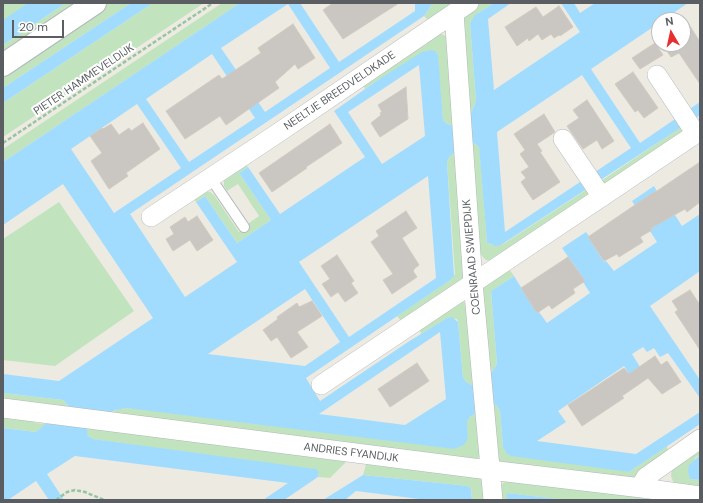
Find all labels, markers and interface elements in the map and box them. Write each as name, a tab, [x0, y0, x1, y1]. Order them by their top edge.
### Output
scale bar	[14, 12, 66, 38]
north arrow	[651, 12, 691, 52]
text: N	[664, 14, 674, 29]
text: 20 m	[19, 19, 48, 35]
street label: PIETER HAMMEVELDIJK	[31, 42, 137, 118]
street label: NEELTJE BREEDVELDKADE	[282, 49, 398, 133]
street label: COENRAAD SWIEPDIJK	[460, 199, 484, 315]
street label: ANDRIES FYANDIJK	[303, 441, 399, 465]

